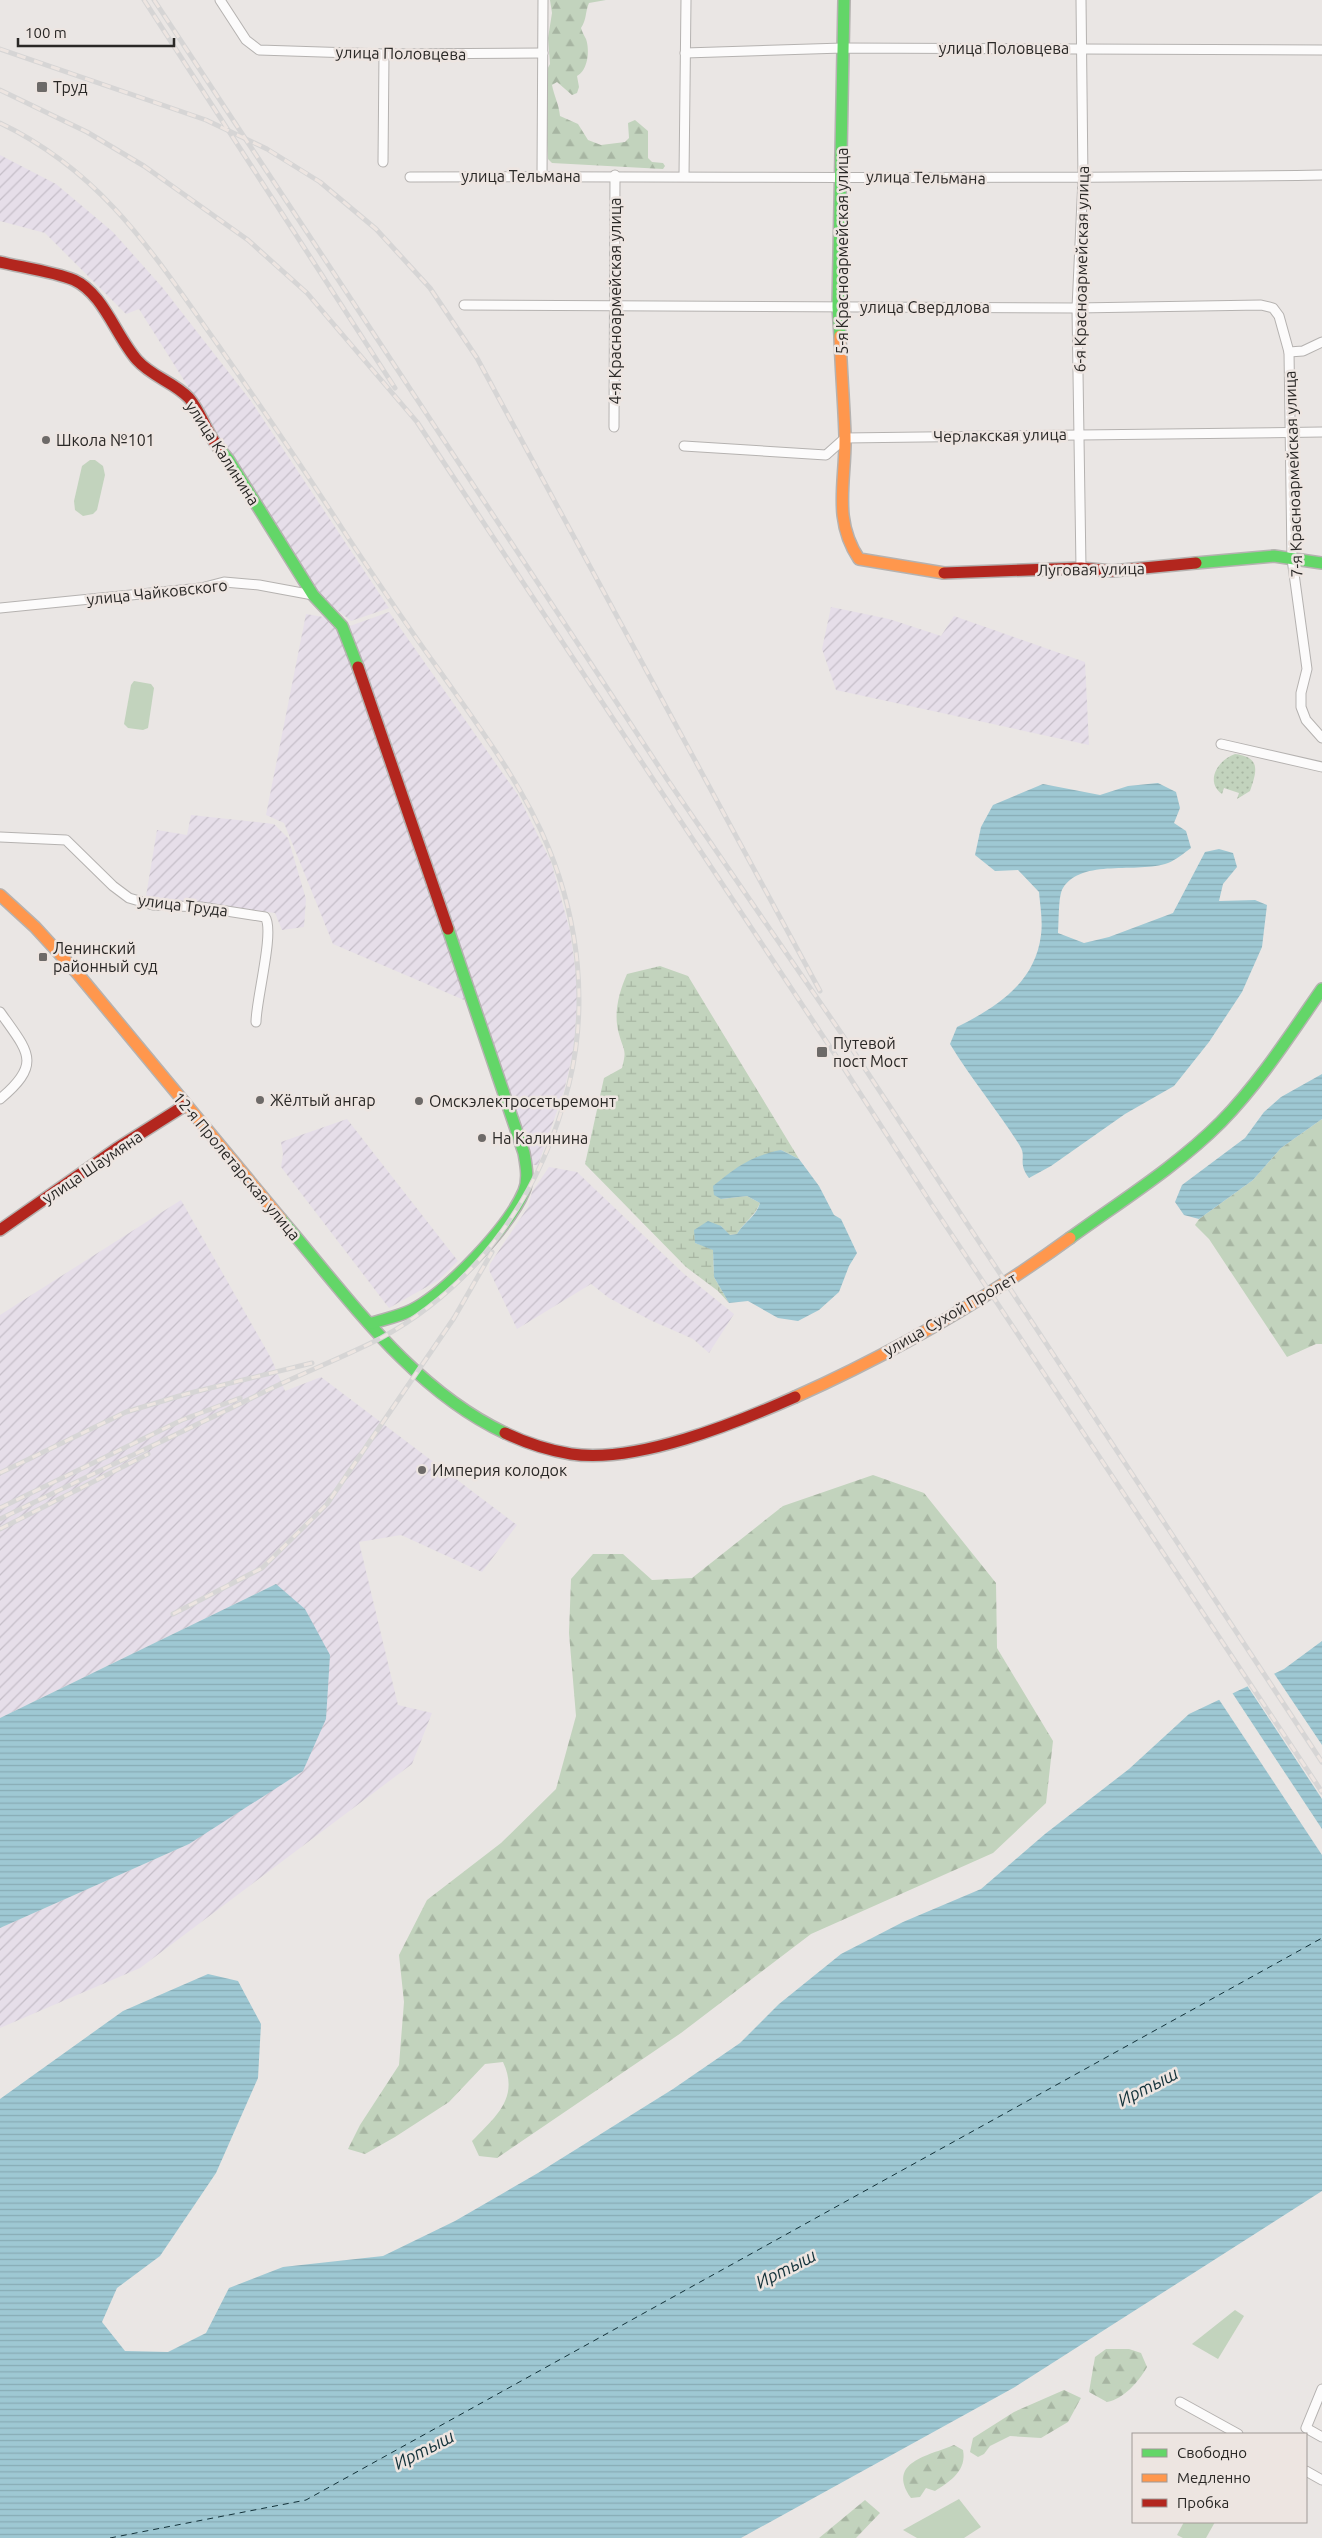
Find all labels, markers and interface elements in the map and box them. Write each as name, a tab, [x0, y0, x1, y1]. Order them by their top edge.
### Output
scale bar	[18, 15, 174, 47]
text: 100 m	[25, 24, 67, 41]
street label: улица Половцева	[939, 39, 1069, 57]
street label: улица Половцева	[336, 43, 466, 63]
place label: Труд	[53, 78, 88, 96]
marker: Труд	[35, 80, 49, 94]
street label: 5-я Красноармейская улица	[833, 148, 851, 354]
street label: 6-я Красноармейская улица	[1070, 165, 1092, 373]
street label: улица Тельмана	[461, 167, 581, 185]
street label: улица Тельмана	[866, 167, 986, 187]
street label: 4-я Красноармейская улица	[606, 198, 624, 404]
street label: улица Свердлова	[860, 298, 990, 316]
street label: 7-я Красноармейская улица	[1280, 370, 1306, 578]
street label: улица Калинина	[183, 398, 263, 508]
street label: Черлакская улица	[933, 425, 1067, 445]
place label: Школа №101	[56, 431, 155, 449]
marker: Школа №101	[40, 434, 52, 446]
street label: Луговая улица	[1037, 559, 1145, 579]
street label: улица Чайковского	[86, 576, 228, 608]
street label: улица Труда	[137, 891, 229, 919]
place label: Ленинский районный суд	[53, 939, 158, 975]
marker: Ленинский районный суд	[37, 951, 49, 963]
place label: Путевой пост Мост	[833, 1034, 908, 1070]
marker: Путевой пост Мост	[815, 1045, 829, 1059]
street label: 12-я Пролетарская улица	[170, 1088, 304, 1244]
place label: Жёлтый ангар	[270, 1091, 376, 1109]
place label: Омскэлектросетьремонт	[429, 1092, 616, 1110]
marker: Жёлтый ангар	[254, 1094, 266, 1106]
marker: Омскэлектросетьремонт	[413, 1095, 425, 1107]
street label: улица Шаумяна	[39, 1127, 145, 1207]
place label: На Калинина	[492, 1129, 588, 1147]
marker: На Калинина	[476, 1132, 488, 1144]
street label: улица Сухой Пролет	[880, 1269, 1020, 1359]
place label: Империя колодок	[432, 1461, 567, 1479]
marker: Империя колодок	[416, 1464, 428, 1476]
water label: Иртыш	[1114, 2062, 1181, 2110]
water label: Иртыш	[752, 2244, 819, 2292]
water label: Иртыш	[390, 2425, 457, 2473]
legend	[1132, 2433, 1307, 2523]
text: Свободно	[1177, 2444, 1247, 2461]
text: Медленно	[1177, 2469, 1251, 2486]
text: Пробка	[1177, 2494, 1229, 2511]

